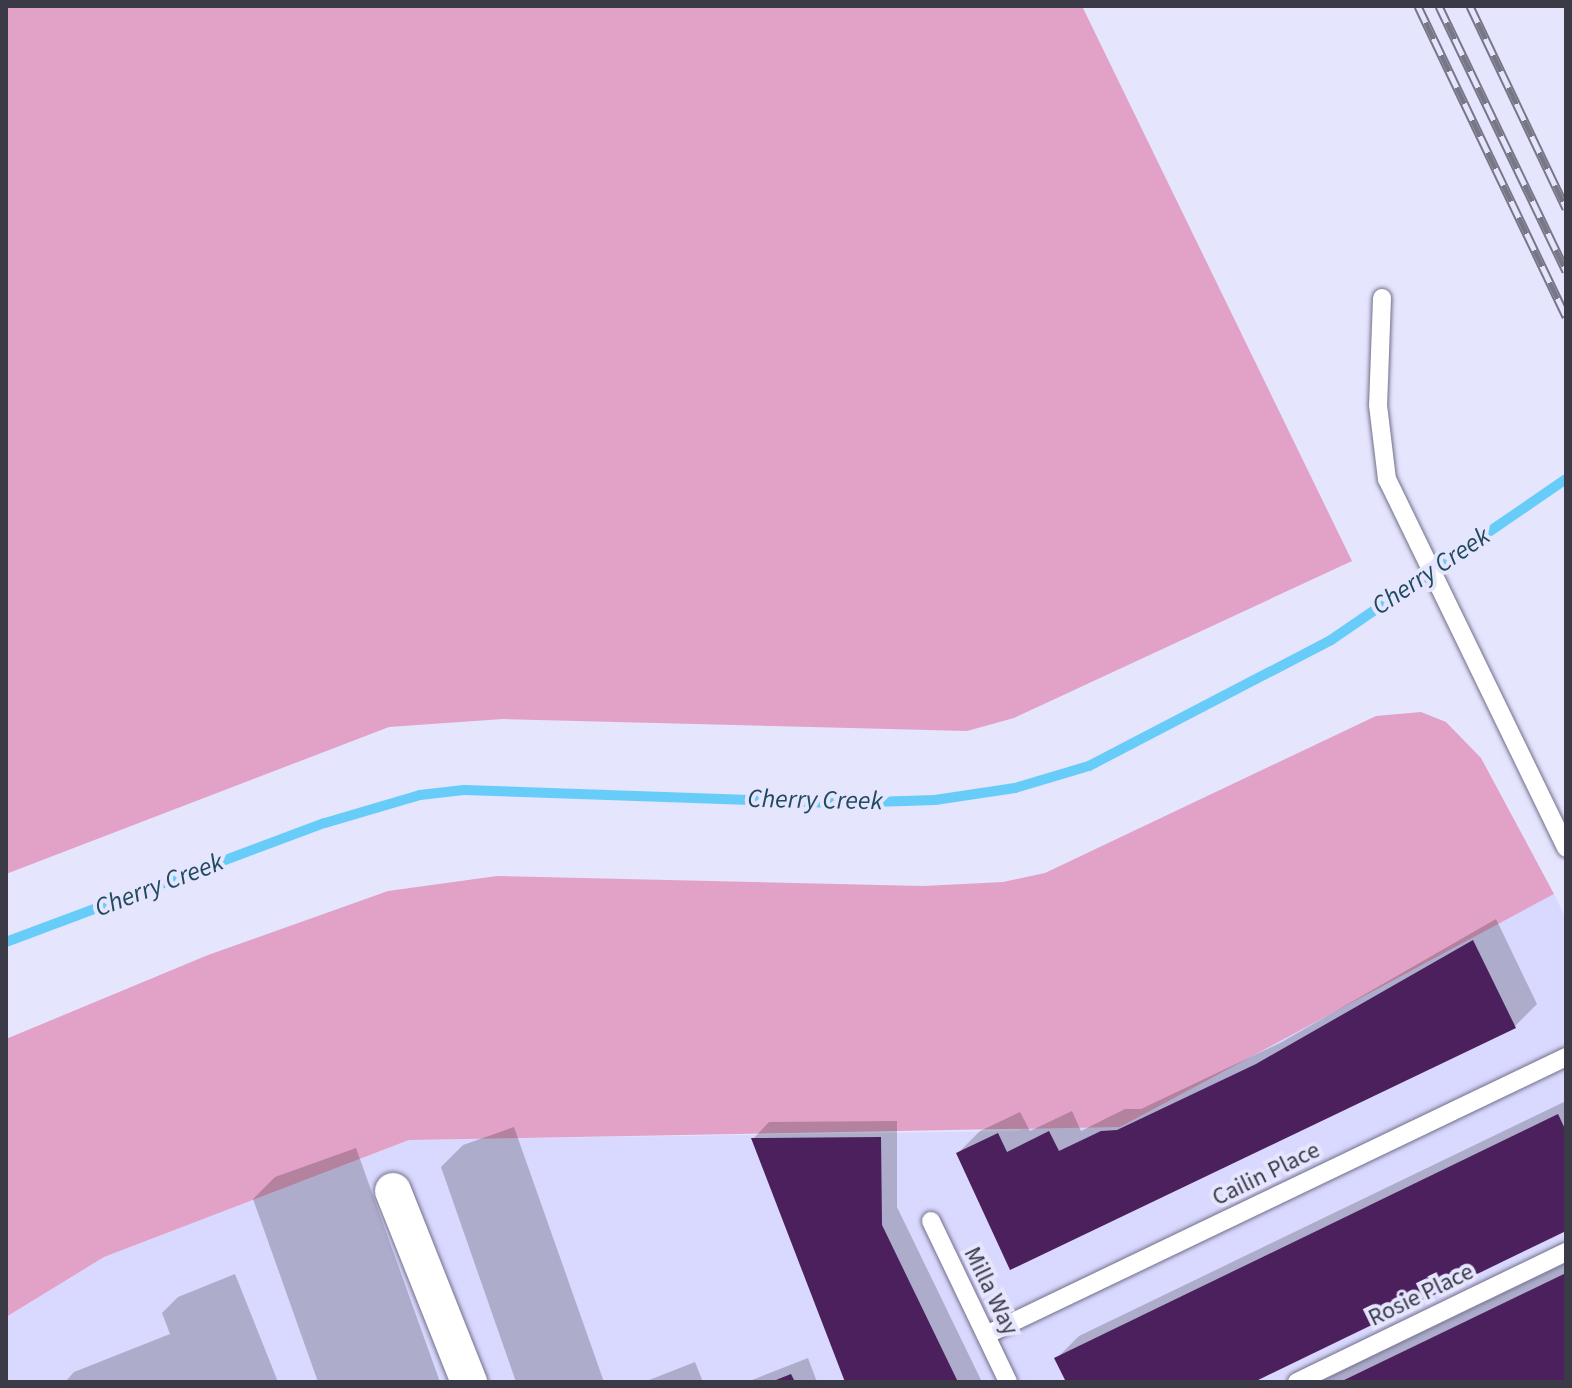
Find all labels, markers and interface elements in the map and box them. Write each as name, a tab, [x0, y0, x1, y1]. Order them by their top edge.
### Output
water label: Cherry Creek	[1366, 520, 1496, 622]
water label: Cherry Creek	[747, 783, 883, 817]
water label: Cherry Creek	[90, 846, 228, 924]
street label: Cailin Place	[1208, 1136, 1324, 1212]
street label: Milla Way	[957, 1242, 1025, 1340]
street label: Rosie Place	[1364, 1257, 1478, 1333]

